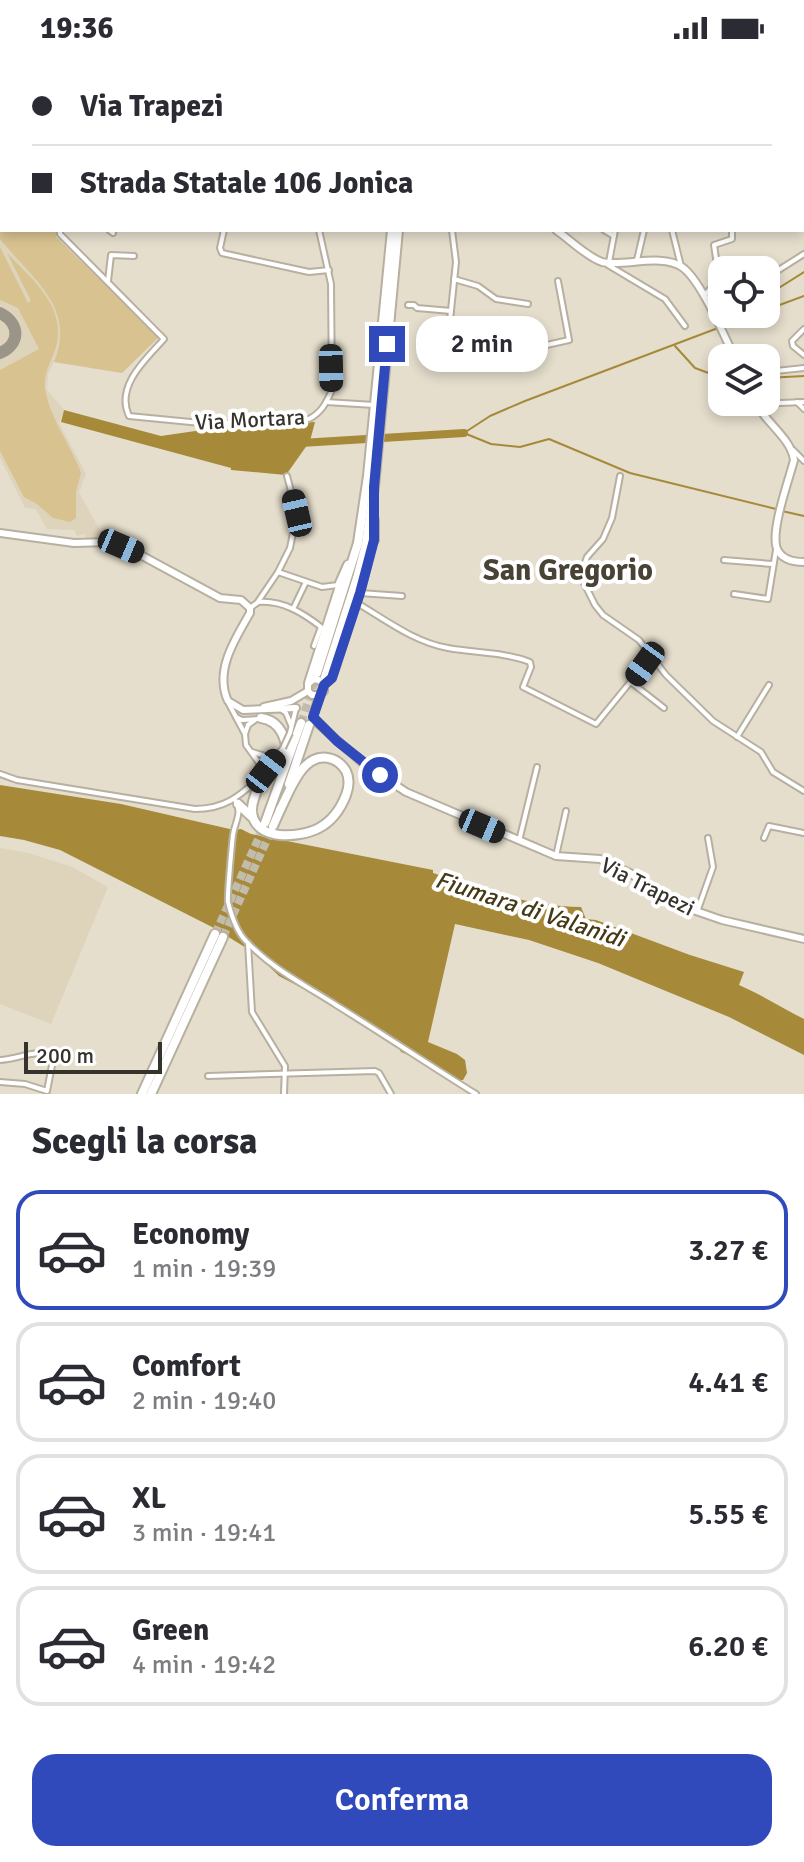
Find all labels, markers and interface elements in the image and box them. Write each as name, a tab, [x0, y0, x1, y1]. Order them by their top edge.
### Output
text: 19:36	[40, 10, 114, 47]
text: Via Trapezi	[80, 88, 224, 125]
text: Strada Statale 106 Jonica	[80, 165, 413, 202]
map controls	[708, 256, 780, 416]
button: locate	[708, 256, 780, 328]
callout: 2 min	[415, 316, 547, 372]
route end	[369, 326, 405, 362]
text: 2 min	[451, 328, 513, 360]
car	[319, 344, 343, 392]
button: layers	[708, 344, 780, 416]
street label: Via Mortara	[194, 403, 306, 436]
car	[280, 487, 314, 539]
car	[94, 526, 148, 566]
district label: San Gregorio	[483, 552, 653, 589]
car	[621, 638, 669, 690]
car	[242, 745, 290, 797]
route start	[362, 757, 398, 793]
car	[455, 806, 509, 846]
street label: Via Trapezi	[596, 851, 699, 922]
water label: Fiumara di Valanidi	[432, 864, 631, 954]
scale bar	[24, 1038, 162, 1074]
text: 200 m	[36, 1042, 94, 1069]
text: Scegli la corsa	[32, 1119, 258, 1164]
icon: car	[36, 1214, 108, 1286]
text: Economy	[132, 1216, 249, 1253]
text: 3.27 €	[688, 1232, 768, 1269]
text: 1 min · 19:39	[132, 1253, 276, 1285]
icon: car	[36, 1346, 108, 1418]
text: Comfort	[132, 1348, 241, 1385]
text: 4.41 €	[688, 1364, 768, 1401]
text: 2 min · 19:40	[132, 1385, 276, 1417]
icon: car	[36, 1478, 108, 1550]
text: XL	[132, 1480, 166, 1517]
text: 5.55 €	[688, 1496, 768, 1533]
text: 3 min · 19:41	[132, 1517, 276, 1549]
icon: car	[36, 1610, 108, 1682]
text: Green	[132, 1612, 209, 1649]
text: 6.20 €	[688, 1628, 768, 1665]
text: 4 min · 19:42	[132, 1649, 276, 1681]
button: Conferma	[32, 1754, 772, 1846]

